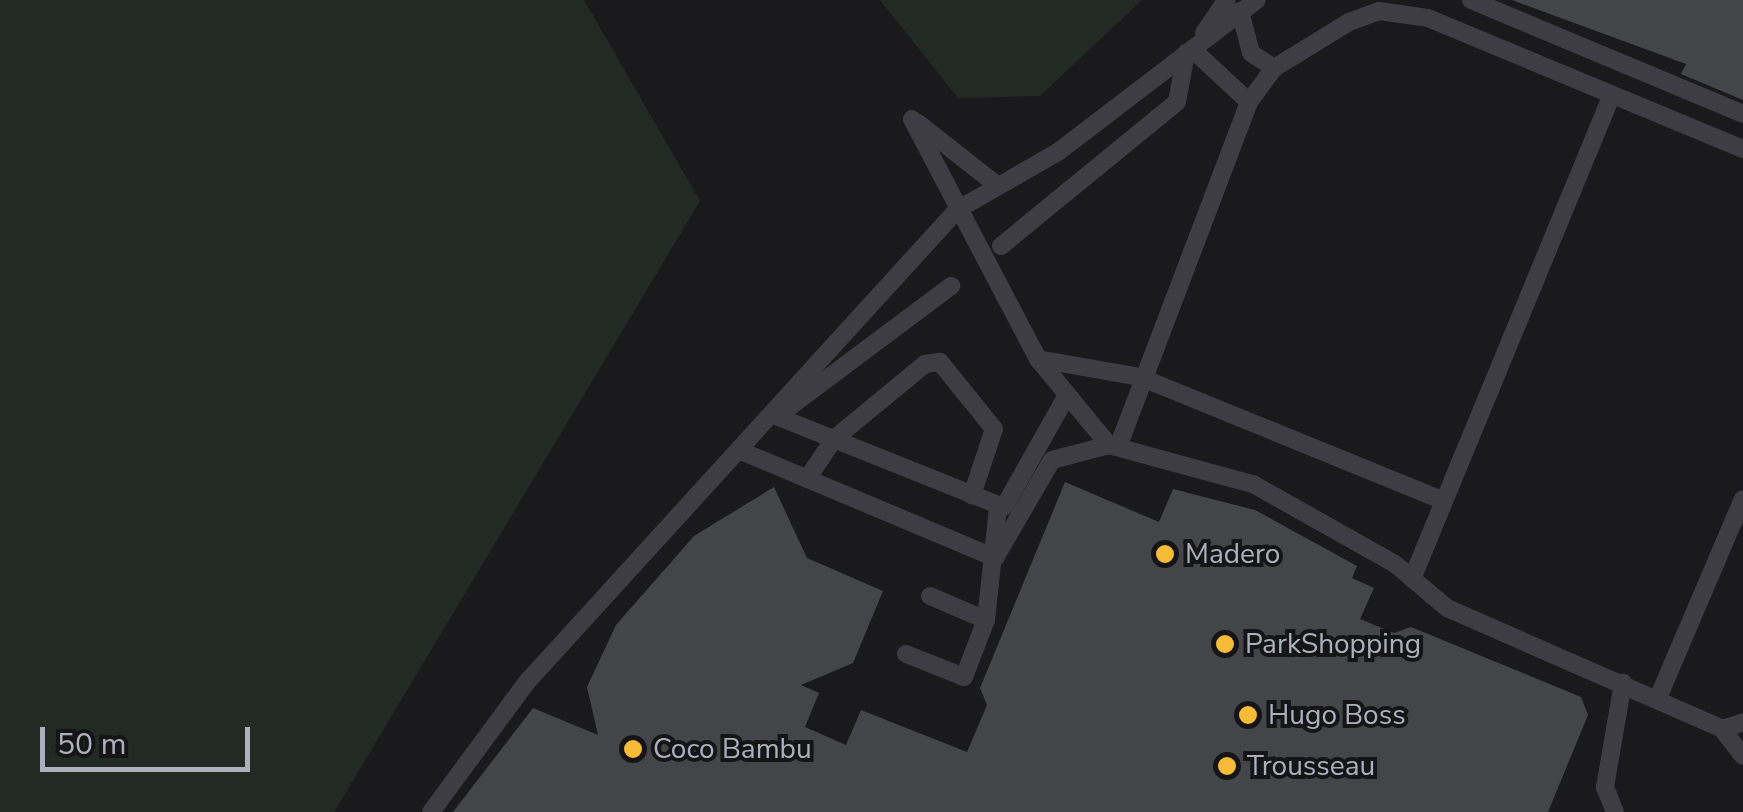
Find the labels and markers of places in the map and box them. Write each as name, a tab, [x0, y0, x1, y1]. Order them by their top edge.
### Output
place label: Madero	[1185, 537, 1280, 571]
marker: Madero	[1154, 543, 1176, 565]
place label: ParkShopping	[1245, 627, 1421, 661]
marker: ParkShopping	[1214, 633, 1236, 655]
place label: Hugo Boss	[1268, 698, 1406, 732]
marker: Hugo Boss	[1237, 704, 1259, 726]
place label: Coco Bambu	[653, 732, 812, 766]
marker: Coco Bambu	[622, 738, 644, 760]
place label: Trousseau	[1247, 749, 1375, 783]
marker: Trousseau	[1216, 755, 1238, 777]

